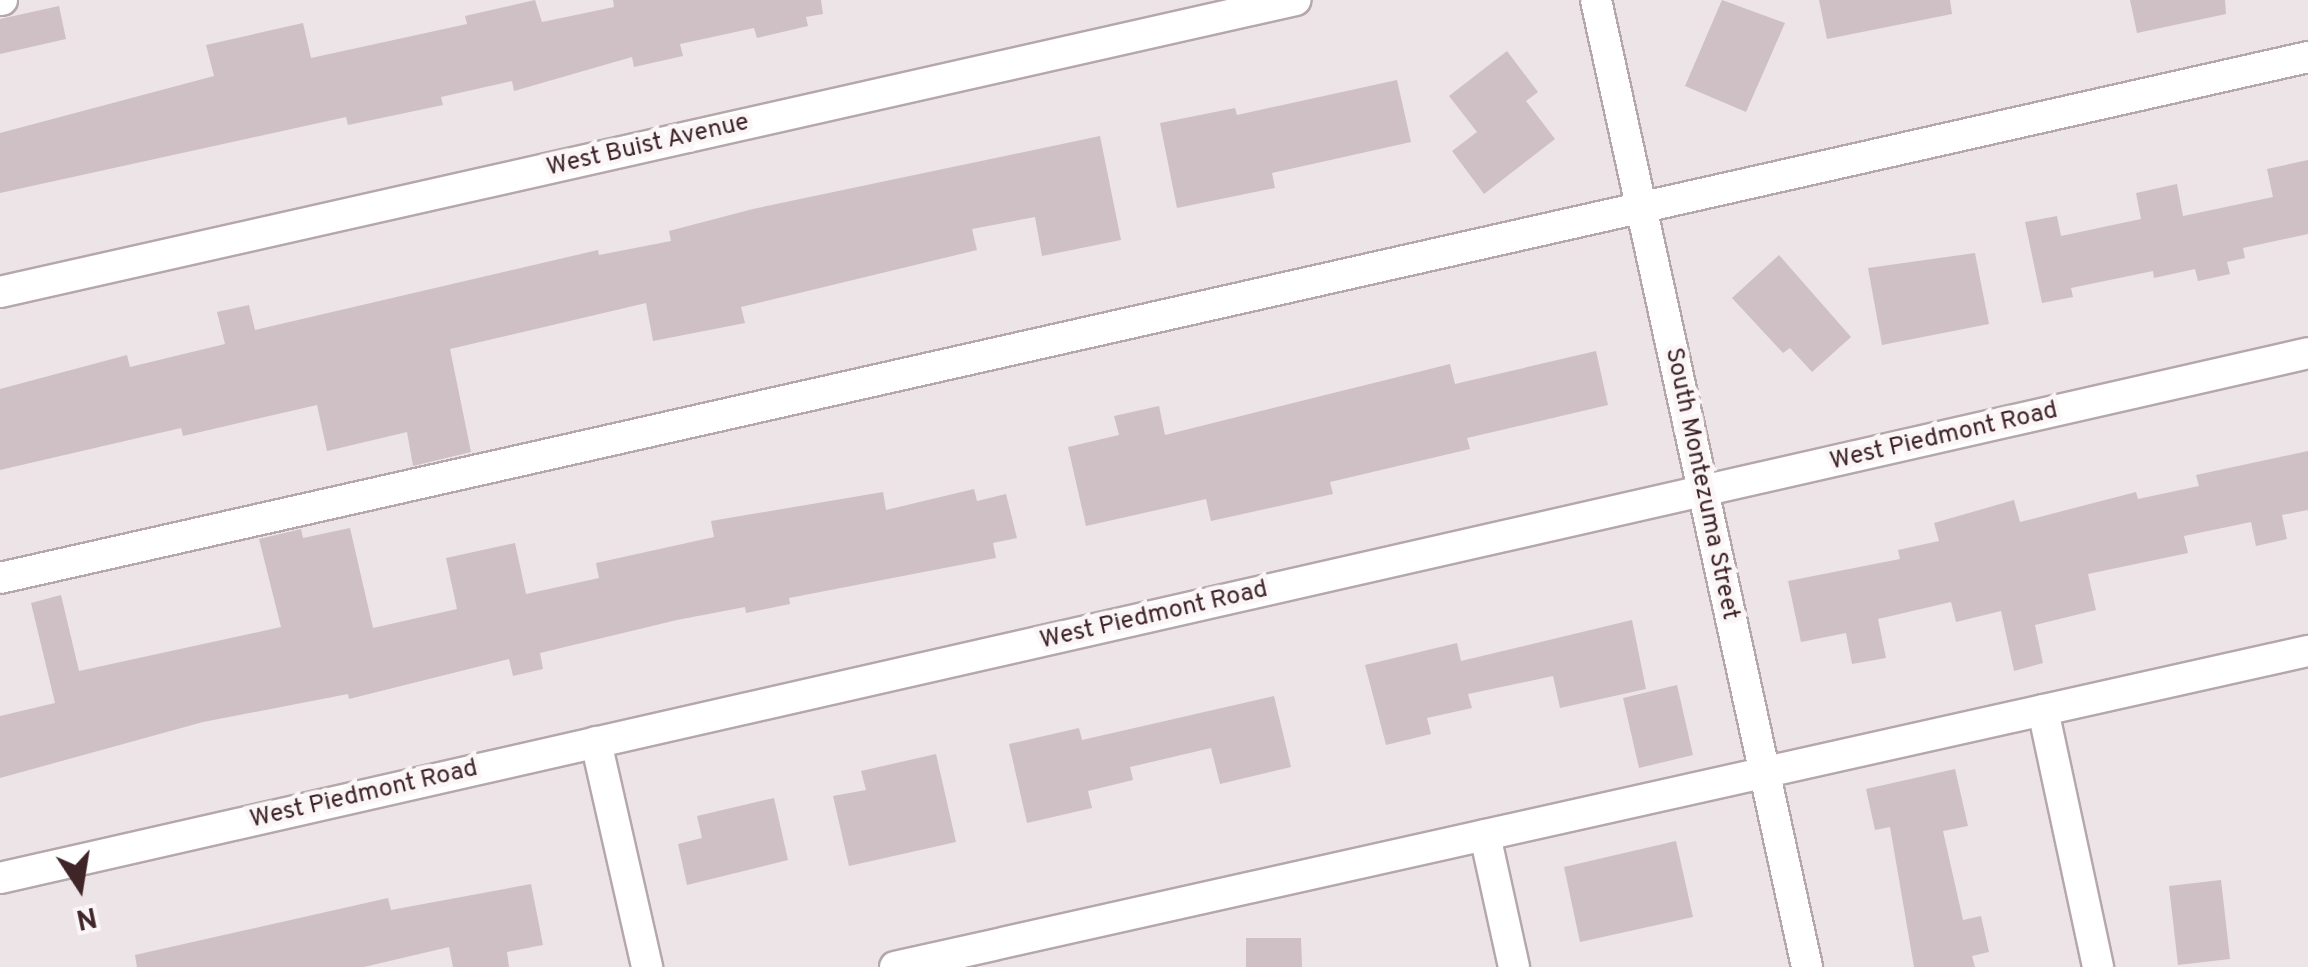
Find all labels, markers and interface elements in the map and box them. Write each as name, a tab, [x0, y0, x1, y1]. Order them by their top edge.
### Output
street label: West Buist Avenue	[543, 108, 753, 184]
street label: South Montezuma Street	[1657, 345, 1745, 623]
street label: West Piedmont Road	[1827, 396, 2061, 478]
street label: West Piedmont Road	[1037, 575, 1271, 657]
street label: West Piedmont Road	[247, 754, 481, 836]
north arrow	[30, 837, 130, 937]
text: N	[73, 897, 100, 936]

